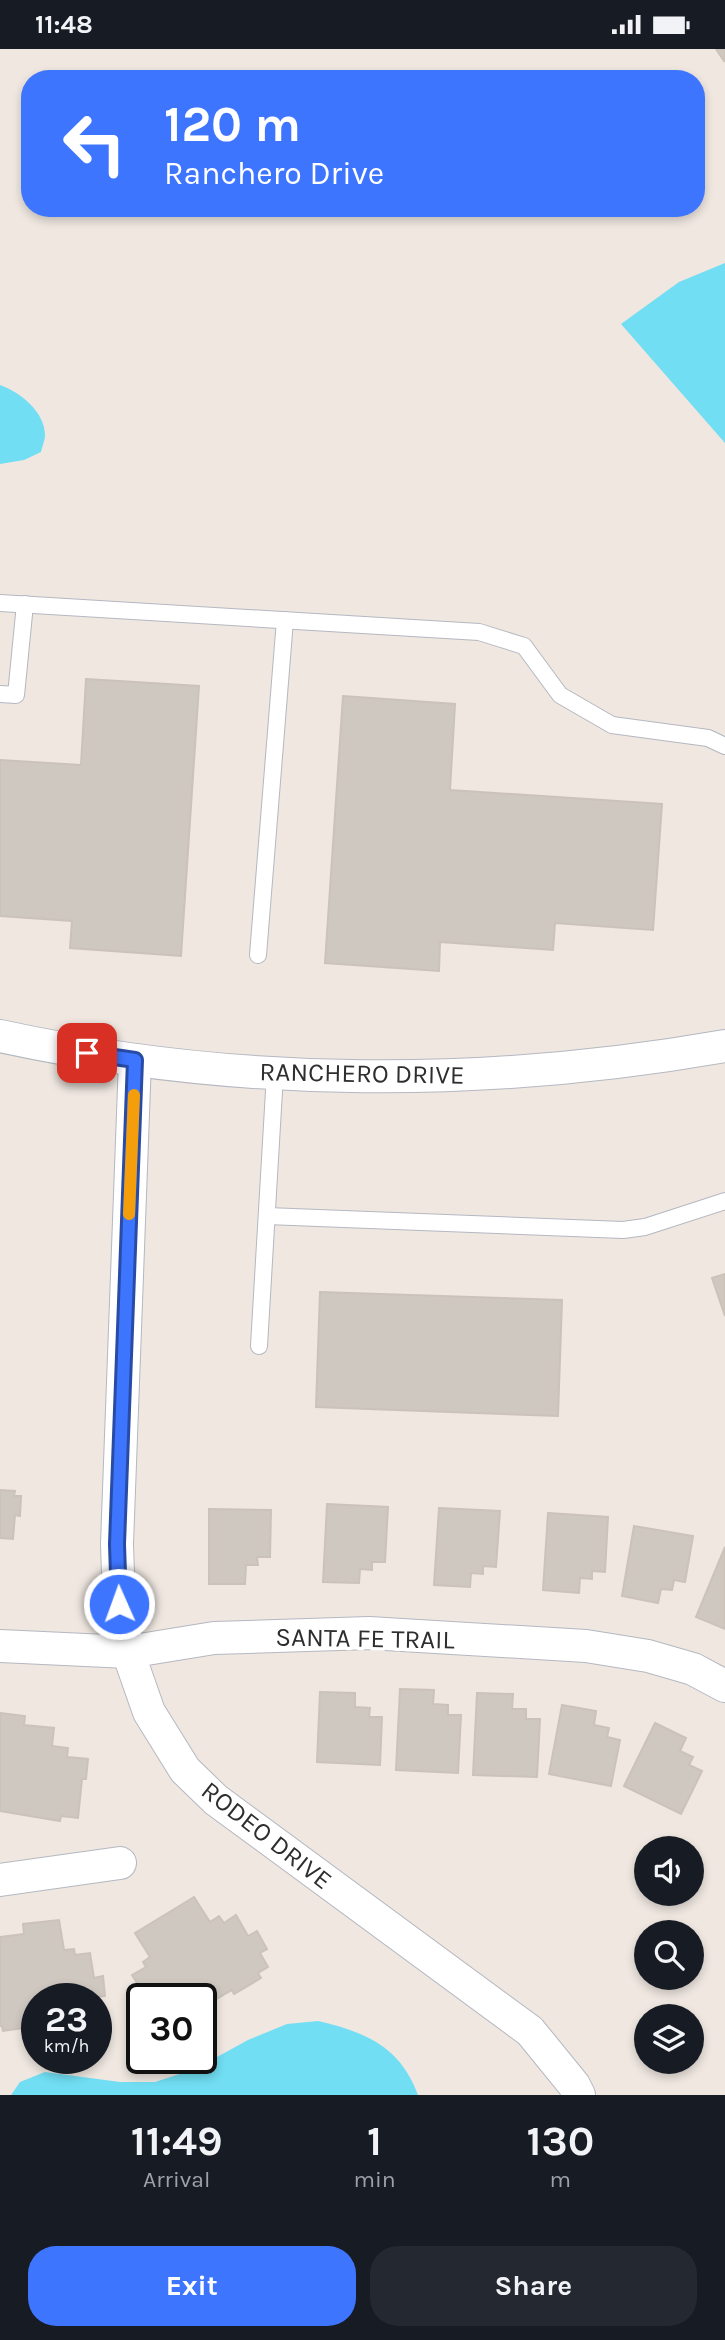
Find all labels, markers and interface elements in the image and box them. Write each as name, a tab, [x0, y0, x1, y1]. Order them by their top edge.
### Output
text: 11:48	[35, 9, 93, 40]
text: 120 m	[164, 96, 301, 153]
icon: left	[49, 98, 140, 189]
text: Ranchero Drive	[164, 155, 384, 192]
pin	[57, 1023, 117, 1083]
icon: arrive	[68, 1034, 106, 1072]
street label: RANCHERO DRIVE	[259, 1056, 465, 1091]
position arrow	[82, 1567, 156, 1641]
street label: SANTA FE TRAIL	[275, 1621, 455, 1656]
street label: RODEO DRIVE	[195, 1775, 338, 1896]
map controls	[634, 1836, 704, 2074]
button: sound	[634, 1836, 704, 1906]
button: search	[634, 1920, 704, 1990]
speed limit sign: 30	[126, 1983, 217, 2074]
text: 23	[45, 1999, 88, 2040]
button: layers	[634, 2004, 704, 2074]
text: km/h	[44, 2035, 89, 2057]
text: 11:49	[131, 2116, 223, 2166]
text: 1	[367, 2116, 382, 2166]
text: 130	[527, 2116, 594, 2166]
text: Arrival	[143, 2166, 210, 2193]
text: min	[353, 2166, 396, 2193]
text: m	[550, 2166, 571, 2193]
button: Exit	[28, 2246, 356, 2326]
button: Share	[370, 2246, 697, 2326]

